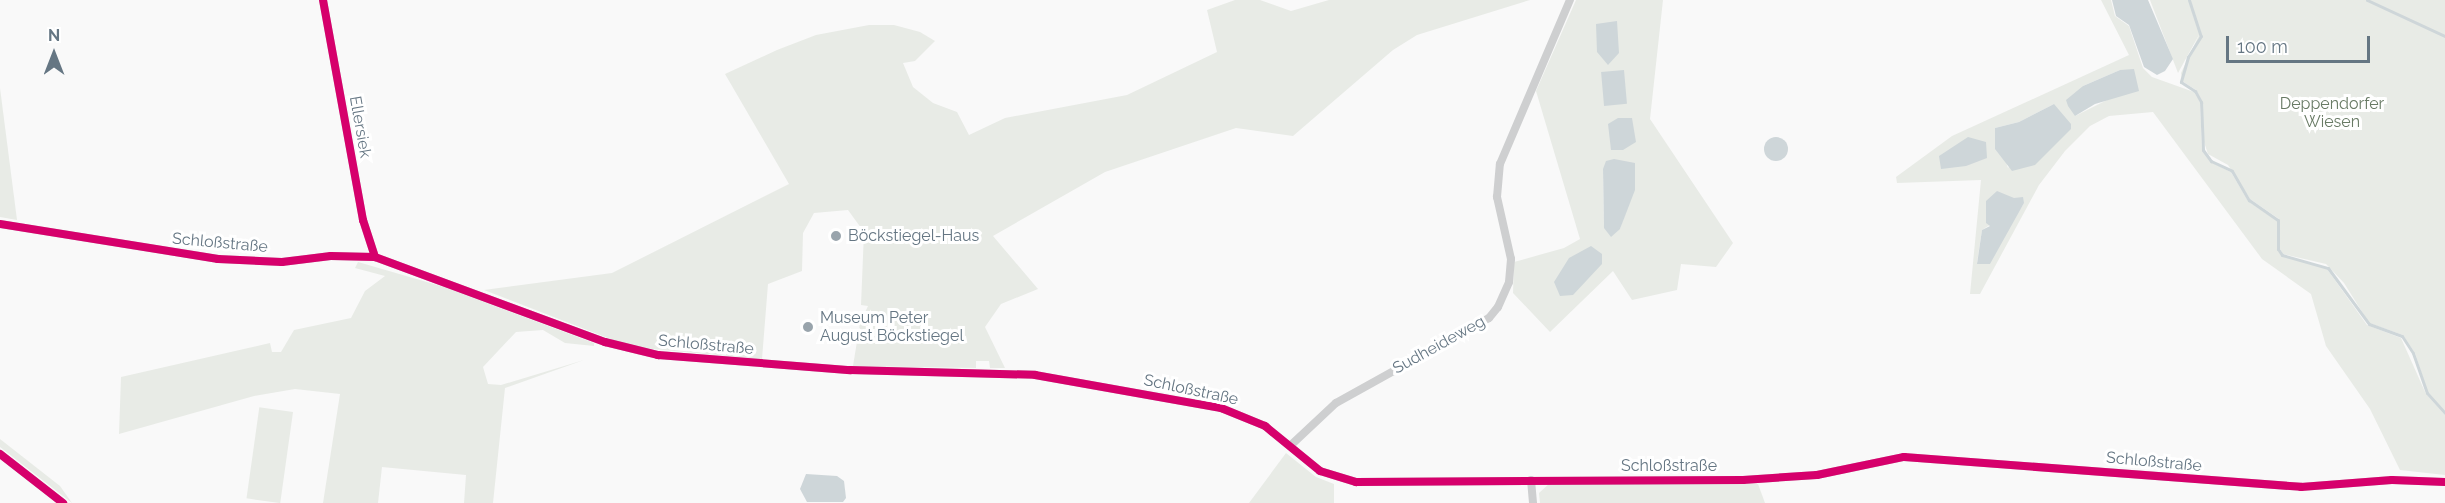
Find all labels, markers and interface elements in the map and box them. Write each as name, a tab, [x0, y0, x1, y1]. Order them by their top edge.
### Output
north arrow	[24, 24, 84, 84]
scale bar	[2229, 24, 2373, 62]
text: N	[48, 26, 60, 45]
text: 100 m	[2237, 36, 2288, 57]
park label: Deppendorfer Wiesen	[2280, 94, 2384, 132]
street label: Ellersiek	[345, 95, 375, 159]
place label: Böckstiegel-Haus	[848, 226, 979, 246]
street label: Schloßstraße	[171, 229, 269, 257]
marker: Böckstiegel-Haus	[829, 229, 843, 243]
place label: Museum Peter August Böckstiegel	[820, 308, 964, 346]
street label: Sudheideweg	[1390, 312, 1488, 378]
marker: Museum Peter August Böckstiegel	[801, 320, 815, 334]
street label: Schloßstraße	[657, 331, 755, 359]
street label: Schloßstraße	[1142, 371, 1240, 409]
street label: Schloßstraße	[2105, 448, 2203, 476]
street label: Schloßstraße	[1621, 456, 1717, 476]

